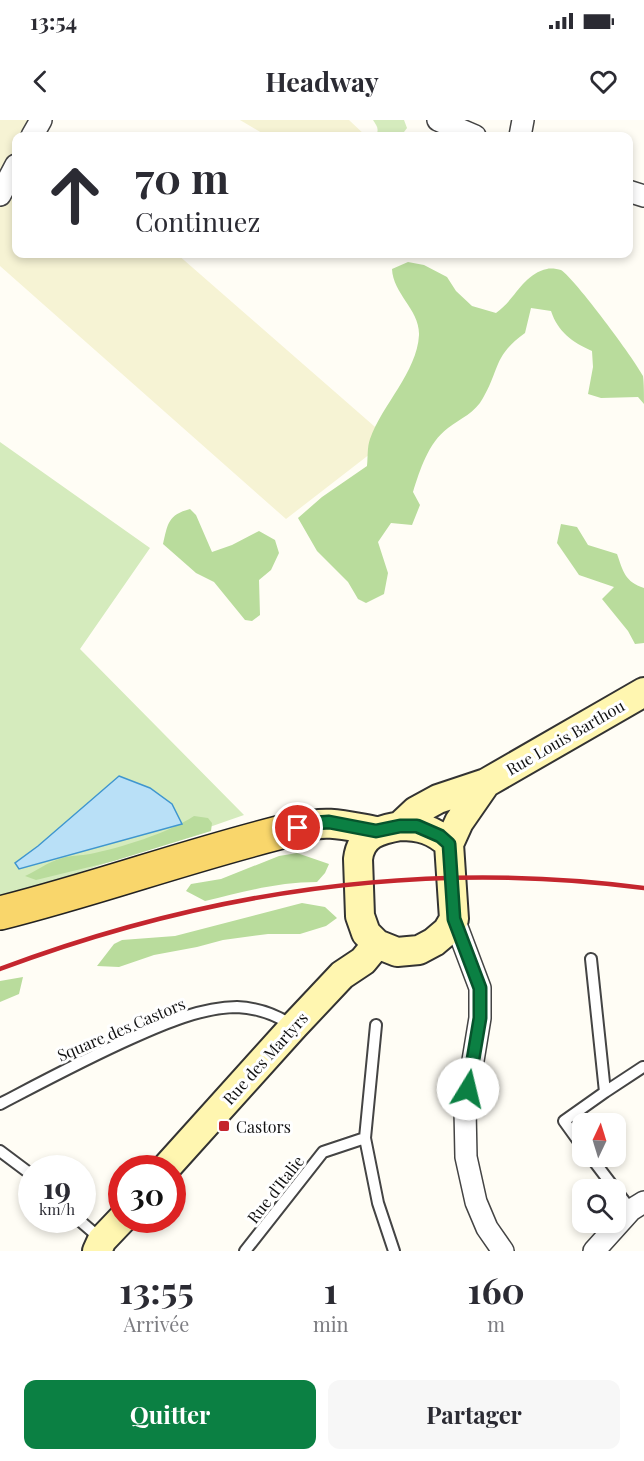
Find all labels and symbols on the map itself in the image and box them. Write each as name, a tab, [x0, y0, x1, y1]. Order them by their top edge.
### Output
street label: Rue Louis Barthou	[502, 695, 628, 779]
pin	[272, 802, 323, 853]
street label: Square des Castors	[54, 993, 188, 1065]
street label: Rue des Martyrs	[218, 1007, 312, 1109]
position arrow	[436, 1057, 500, 1121]
north arrow	[572, 1113, 626, 1167]
place label: Castors	[236, 1116, 291, 1137]
marker: Castors	[217, 1119, 231, 1133]
street label: Rue d'Italie	[242, 1151, 308, 1227]
speed limit sign: 30	[108, 1155, 186, 1233]

